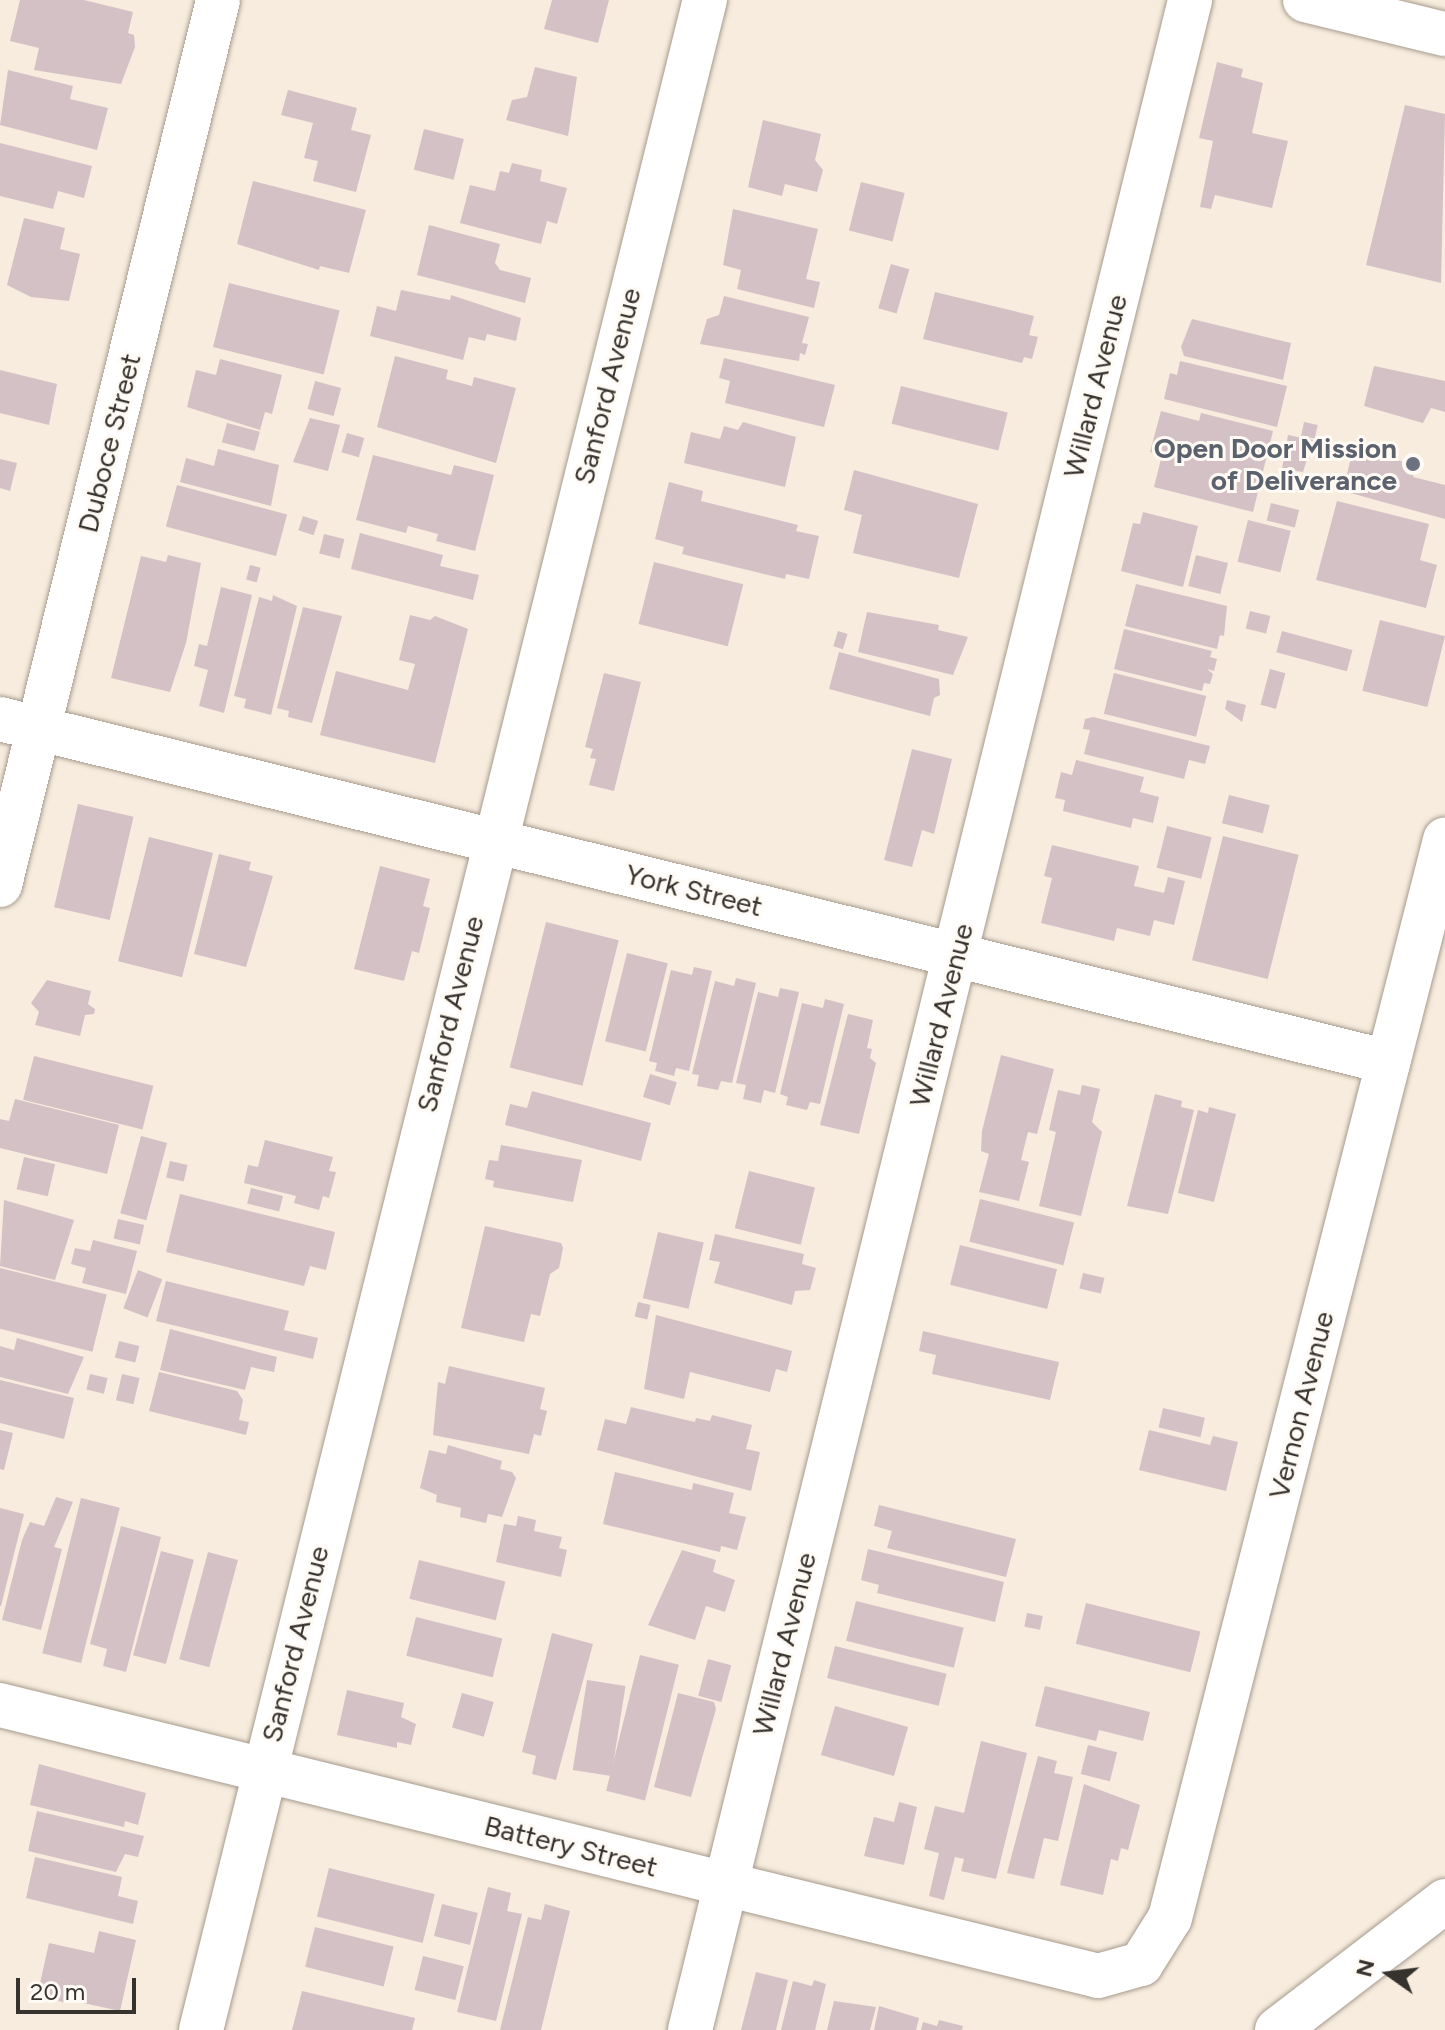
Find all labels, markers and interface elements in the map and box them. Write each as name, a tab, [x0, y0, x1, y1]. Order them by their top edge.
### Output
street label: Sanford Avenue	[566, 284, 648, 488]
street label: Willard Avenue	[1056, 291, 1134, 481]
street label: Duboce Street	[71, 350, 147, 536]
place label: Open Door Mission of Deliverance	[1154, 431, 1397, 497]
marker: Open Door Mission of Deliverance	[1404, 455, 1422, 473]
street label: York Street	[622, 857, 766, 923]
street label: Sanford Avenue	[409, 912, 491, 1116]
street label: Willard Avenue	[902, 920, 980, 1110]
street label: Vernon Avenue	[1261, 1308, 1341, 1502]
street label: Sanford Avenue	[254, 1542, 336, 1746]
street label: Willard Avenue	[745, 1549, 823, 1739]
street label: Battery Street	[481, 1808, 661, 1884]
north arrow	[1349, 1934, 1429, 2014]
text: N	[1350, 1957, 1380, 1980]
scale bar	[20, 1962, 140, 2012]
text: 20 m	[30, 1977, 85, 2006]

